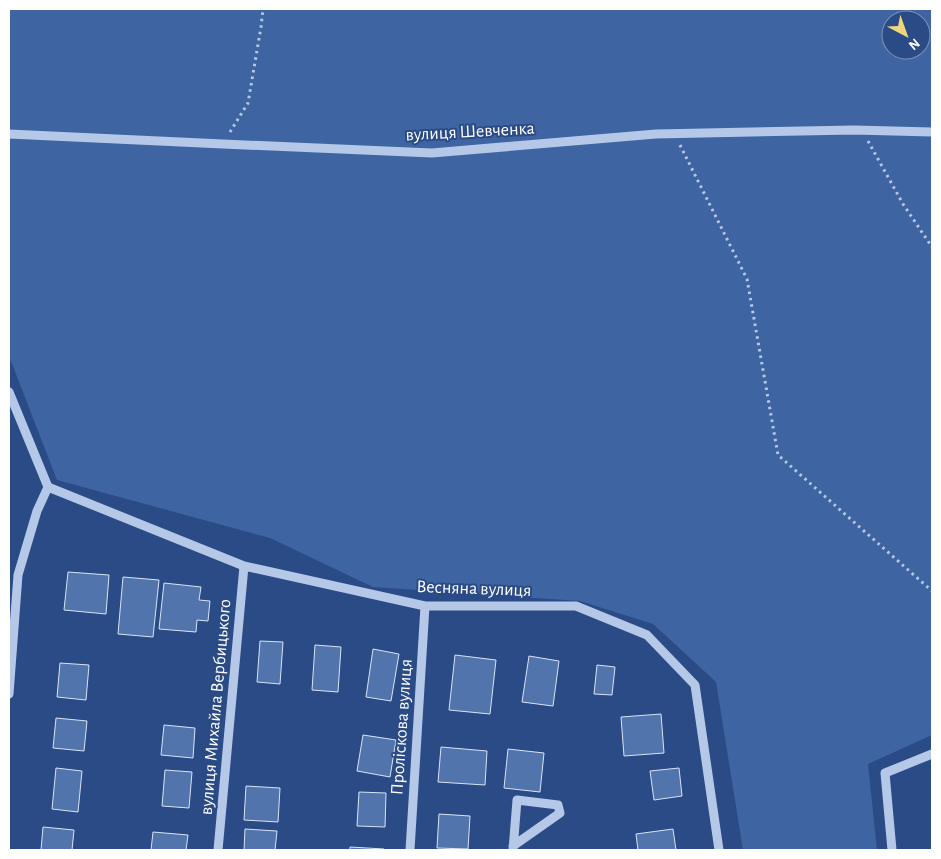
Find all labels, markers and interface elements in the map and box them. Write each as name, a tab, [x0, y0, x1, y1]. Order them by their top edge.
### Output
north arrow	[881, 10, 931, 60]
text: N	[906, 36, 922, 53]
street label: вулиця Шевченка	[405, 120, 535, 144]
street label: Весняна вулиця	[416, 578, 532, 600]
street label: вулиця Михайла Вербицького	[197, 598, 234, 816]
street label: Проліскова вулиця	[388, 658, 416, 796]

